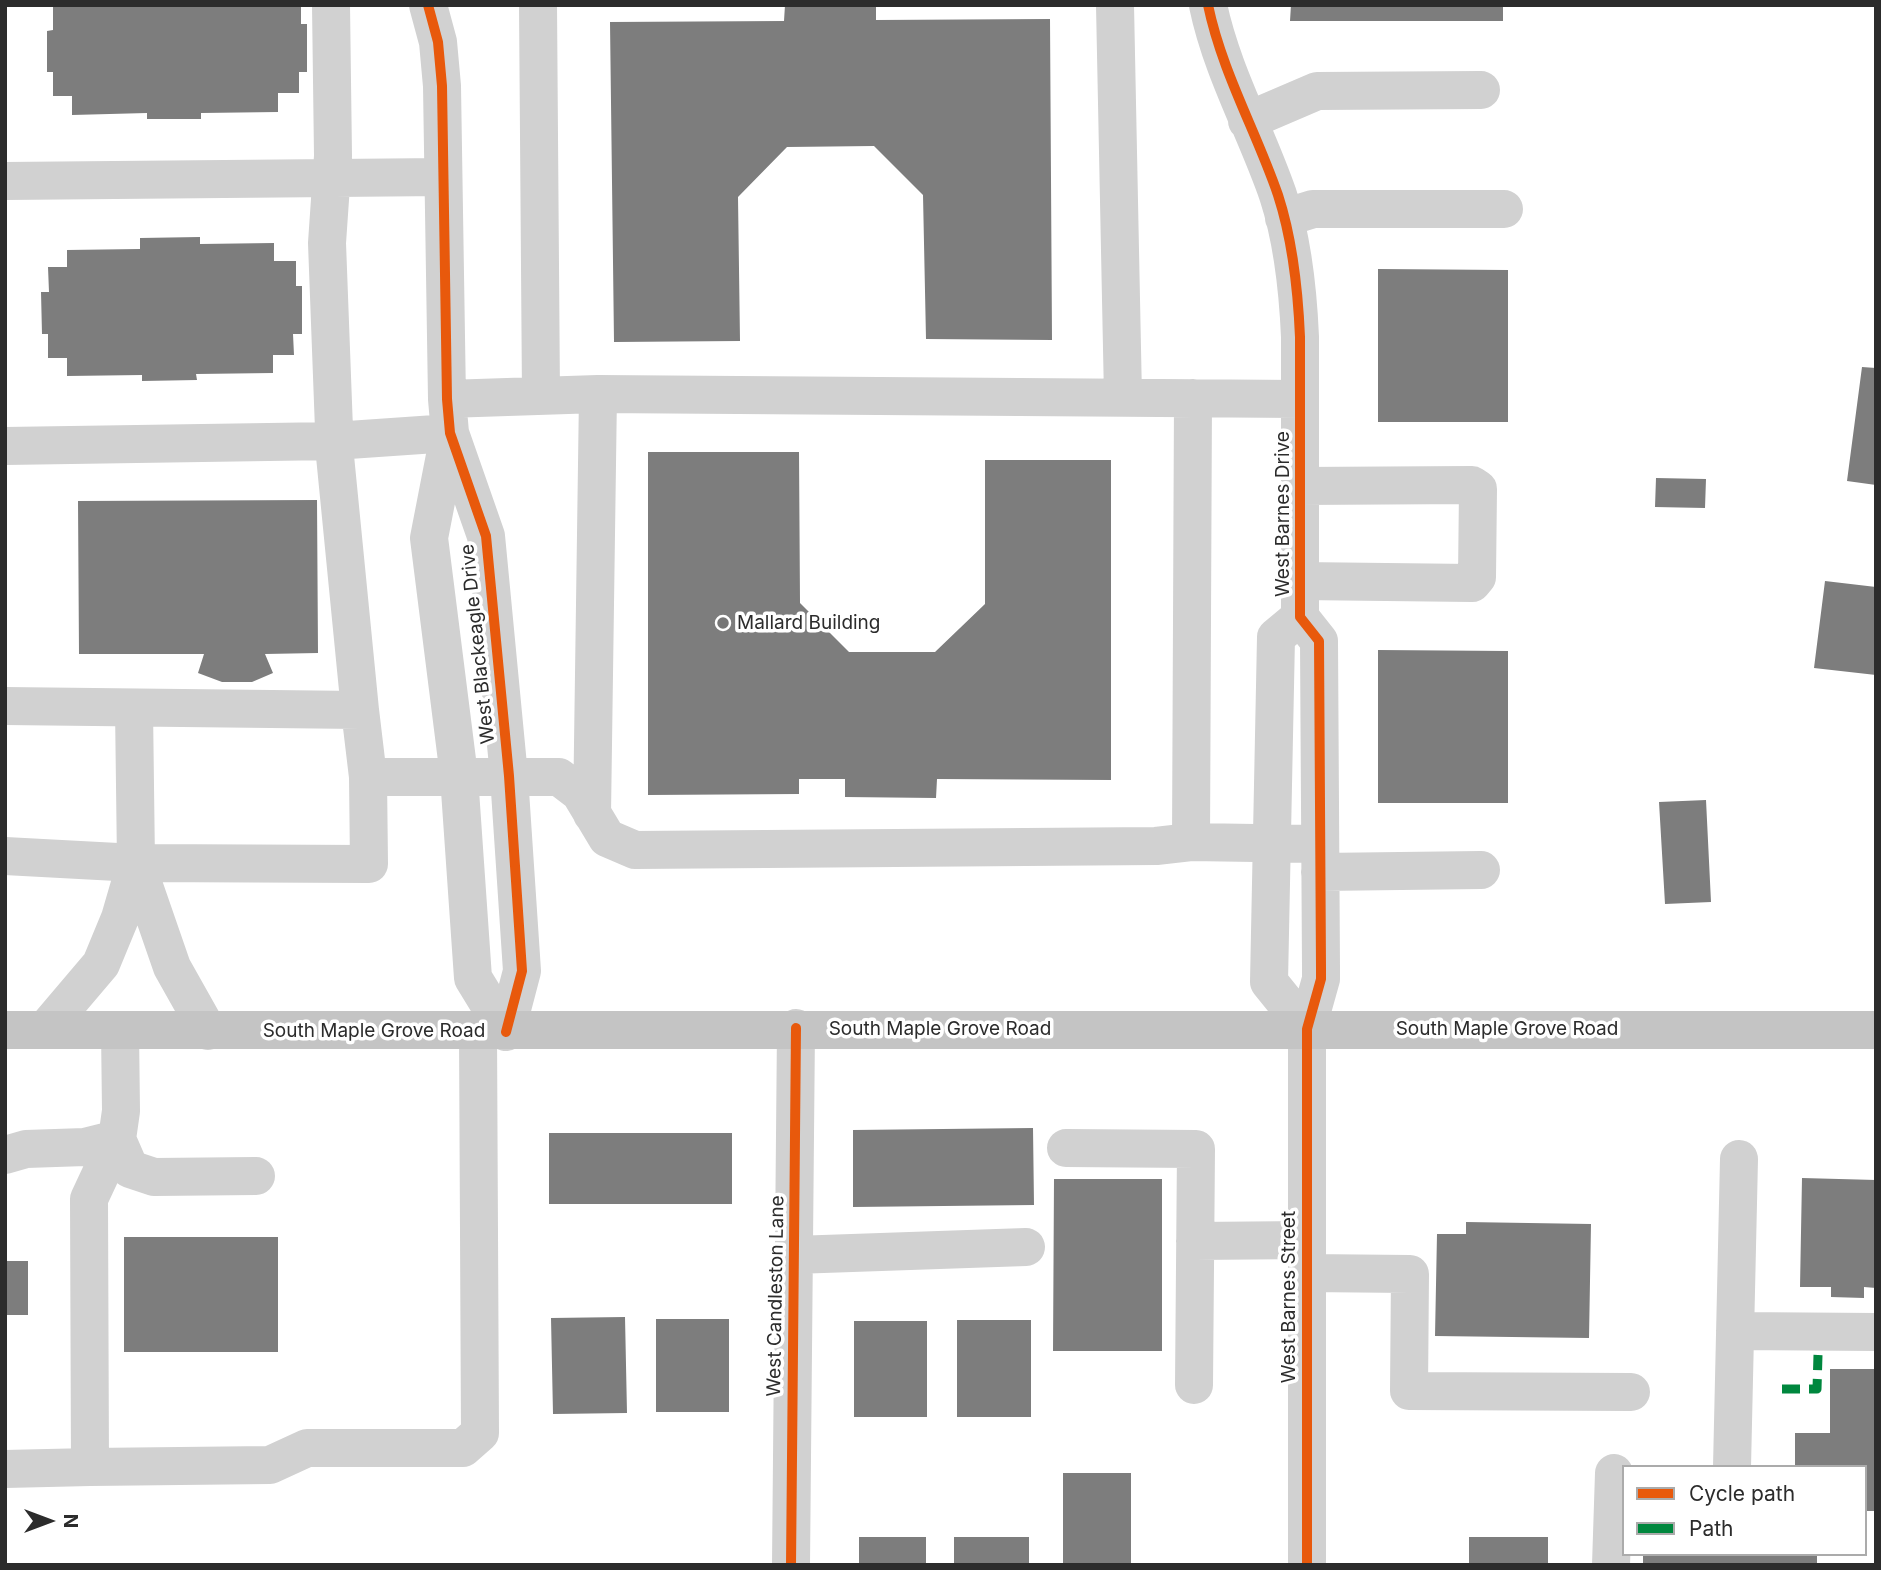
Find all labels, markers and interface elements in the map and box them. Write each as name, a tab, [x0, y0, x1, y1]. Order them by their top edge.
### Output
street label: West Barnes Drive	[1272, 431, 1294, 597]
street label: West Blackeagle Drive	[456, 543, 500, 745]
place label: Mallard Building	[737, 612, 881, 634]
marker: Mallard Building	[715, 615, 731, 631]
street label: South Maple Grove Road	[829, 1018, 1051, 1040]
street label: South Maple Grove Road	[1396, 1018, 1618, 1040]
street label: South Maple Grove Road	[263, 1020, 485, 1042]
street label: West Candleston Lane	[763, 1195, 789, 1397]
street label: West Barnes Street	[1278, 1211, 1300, 1383]
legend	[1622, 1465, 1867, 1556]
text: Cycle path	[1689, 1481, 1795, 1506]
north arrow	[14, 1486, 84, 1556]
text: N	[59, 1514, 82, 1528]
text: Path	[1689, 1516, 1734, 1541]

